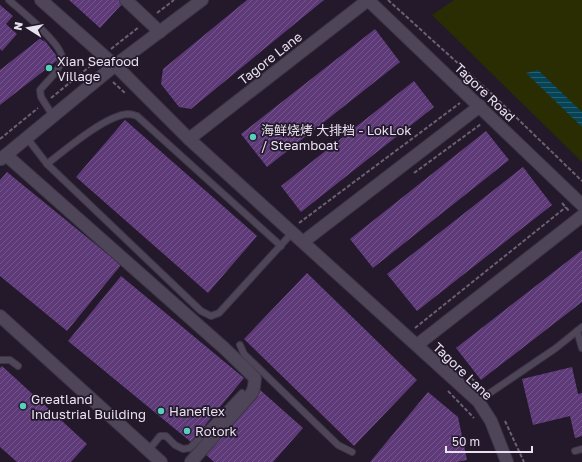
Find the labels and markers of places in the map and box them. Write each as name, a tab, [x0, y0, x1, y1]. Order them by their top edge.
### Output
place label: Xian Seafood Village	[57, 53, 139, 84]
marker: Xian Seafood Village	[44, 63, 54, 73]
place label: 海鲜烧烤 大排档 - LokLok / Steamboat	[261, 122, 412, 153]
marker: 海鲜烧烤 大排档 - LokLok / Steamboat	[248, 132, 258, 142]
place label: Greatland Industrial Building	[31, 391, 146, 422]
marker: Greatland Industrial Building	[18, 401, 28, 411]
place label: Haneflex	[169, 403, 225, 419]
marker: Haneflex	[156, 406, 166, 416]
place label: Rotork	[195, 423, 238, 439]
marker: Rotork	[182, 426, 192, 436]

